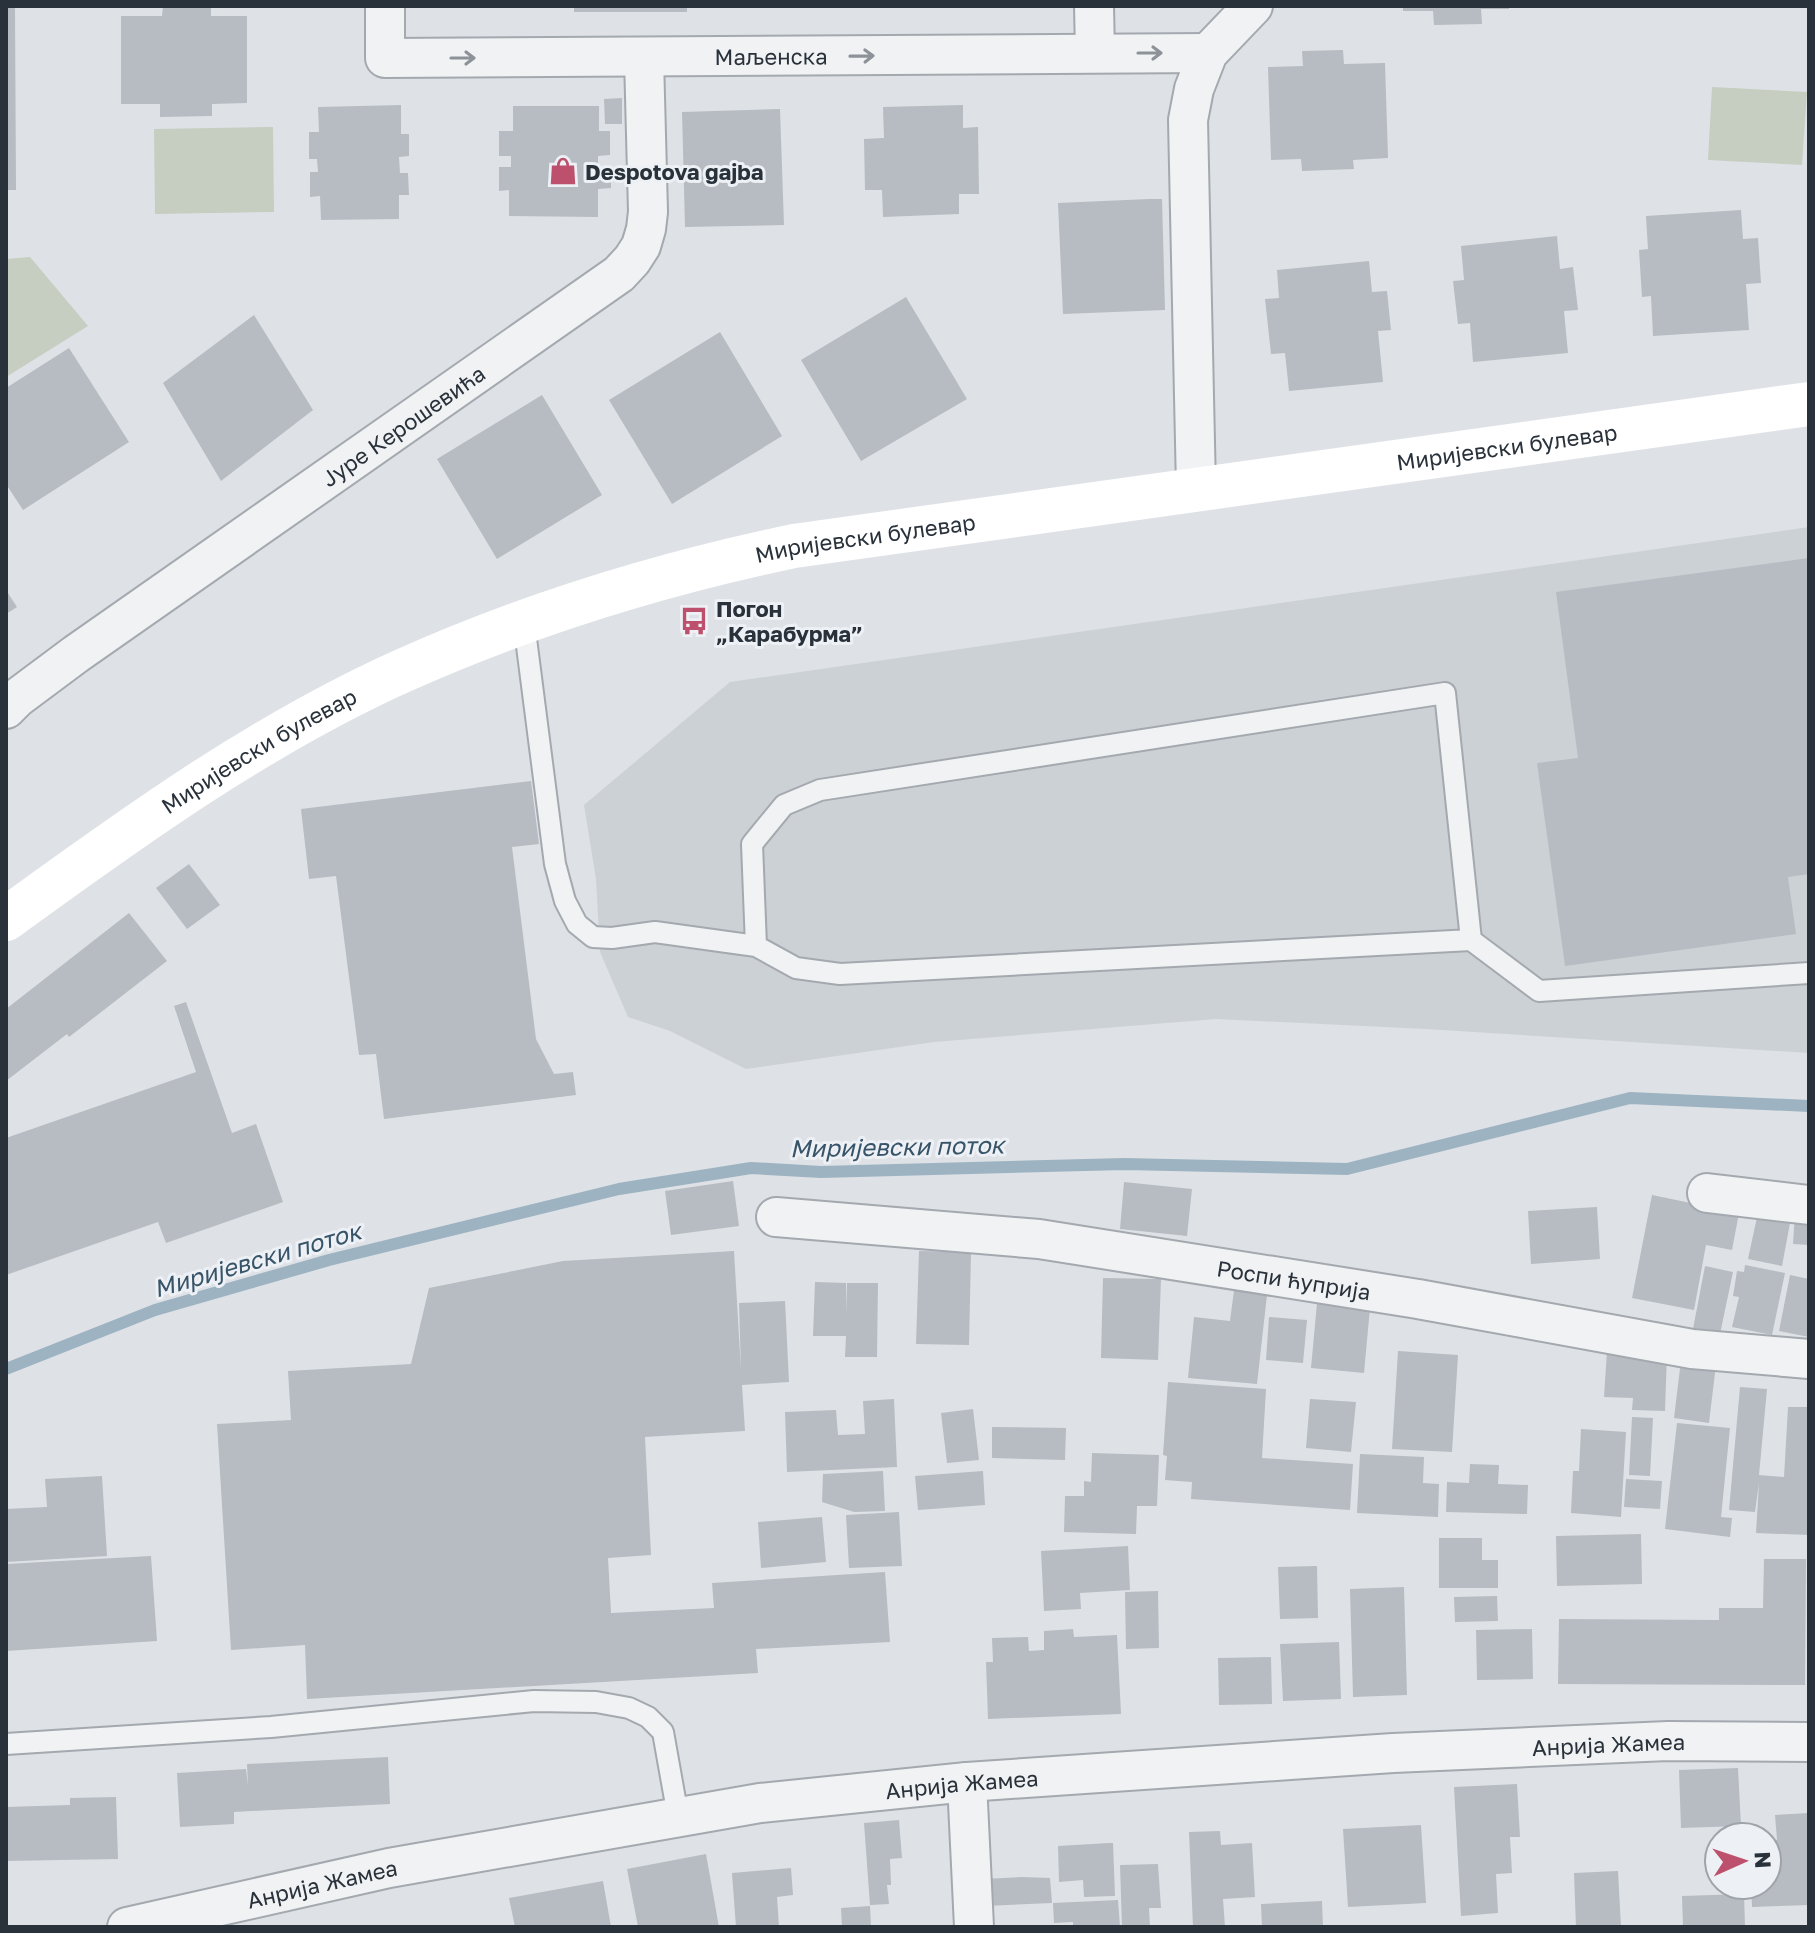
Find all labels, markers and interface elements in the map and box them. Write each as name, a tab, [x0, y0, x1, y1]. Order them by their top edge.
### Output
street label: Маљенска	[714, 42, 828, 69]
one-way arrow	[1136, 45, 1163, 61]
one-way arrow	[848, 48, 875, 63]
one-way arrow	[449, 50, 476, 66]
shop icon: Despotova gajba	[548, 156, 578, 186]
place label: Despotova gajba	[585, 158, 764, 185]
street label: Јуре Керошевића	[316, 359, 490, 492]
street label: Миријевски булевар	[1395, 417, 1619, 475]
street label: Миријевски булевар	[752, 507, 977, 568]
place label: Погон „Карабурма”	[716, 595, 863, 647]
bus stop icon: Погон „Карабурма”	[679, 606, 709, 636]
street label: Миријевски булевар	[156, 682, 360, 819]
water label: Миријевски поток	[790, 1130, 1008, 1163]
water label: Миријевски поток	[150, 1215, 367, 1303]
street label: Роспи ћуприја	[1215, 1254, 1373, 1305]
street label: Анрија Жамеа	[1531, 1727, 1685, 1760]
street label: Анрија Жамеа	[884, 1764, 1039, 1804]
north arrow	[1703, 1821, 1783, 1901]
text: N	[1750, 1851, 1777, 1869]
street label: Анрија Жамеа	[244, 1853, 399, 1913]

